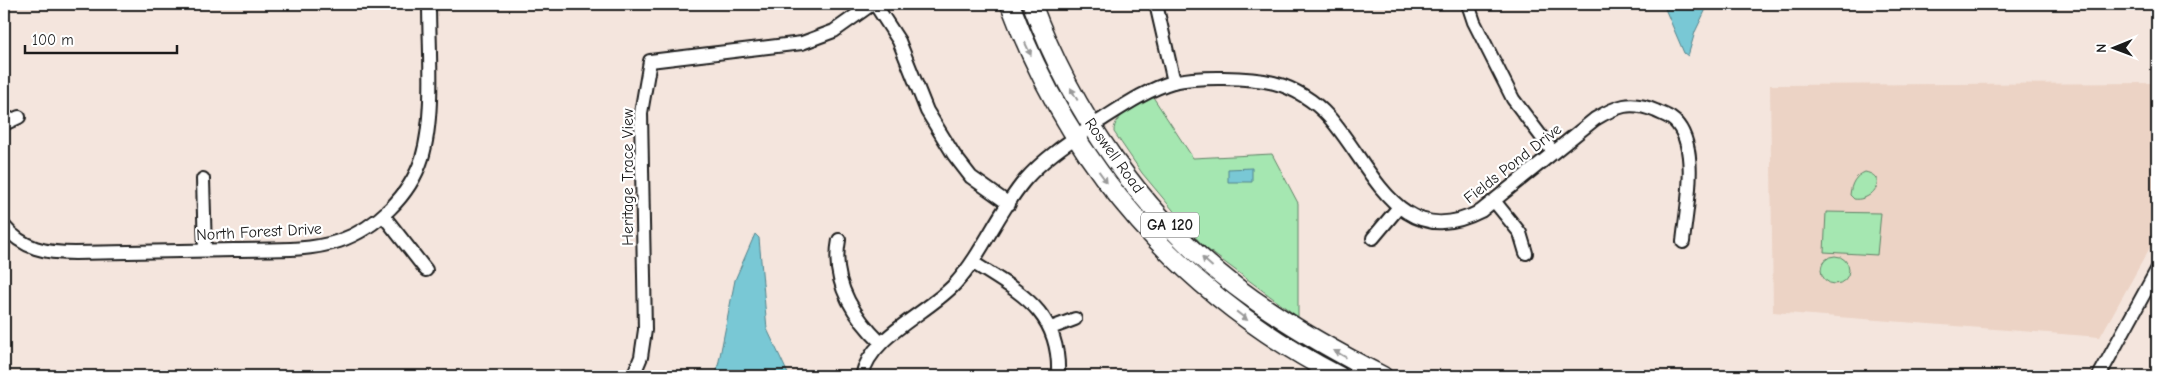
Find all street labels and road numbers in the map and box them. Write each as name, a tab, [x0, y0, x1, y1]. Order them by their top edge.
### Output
street label: Heritage Trace View	[619, 108, 637, 246]
street label: Roswell Road	[1081, 114, 1147, 197]
street label: Fields Pond Drive	[1460, 120, 1565, 207]
road number: GA 120	[1141, 212, 1199, 238]
street label: North Forest Drive	[196, 220, 322, 244]

